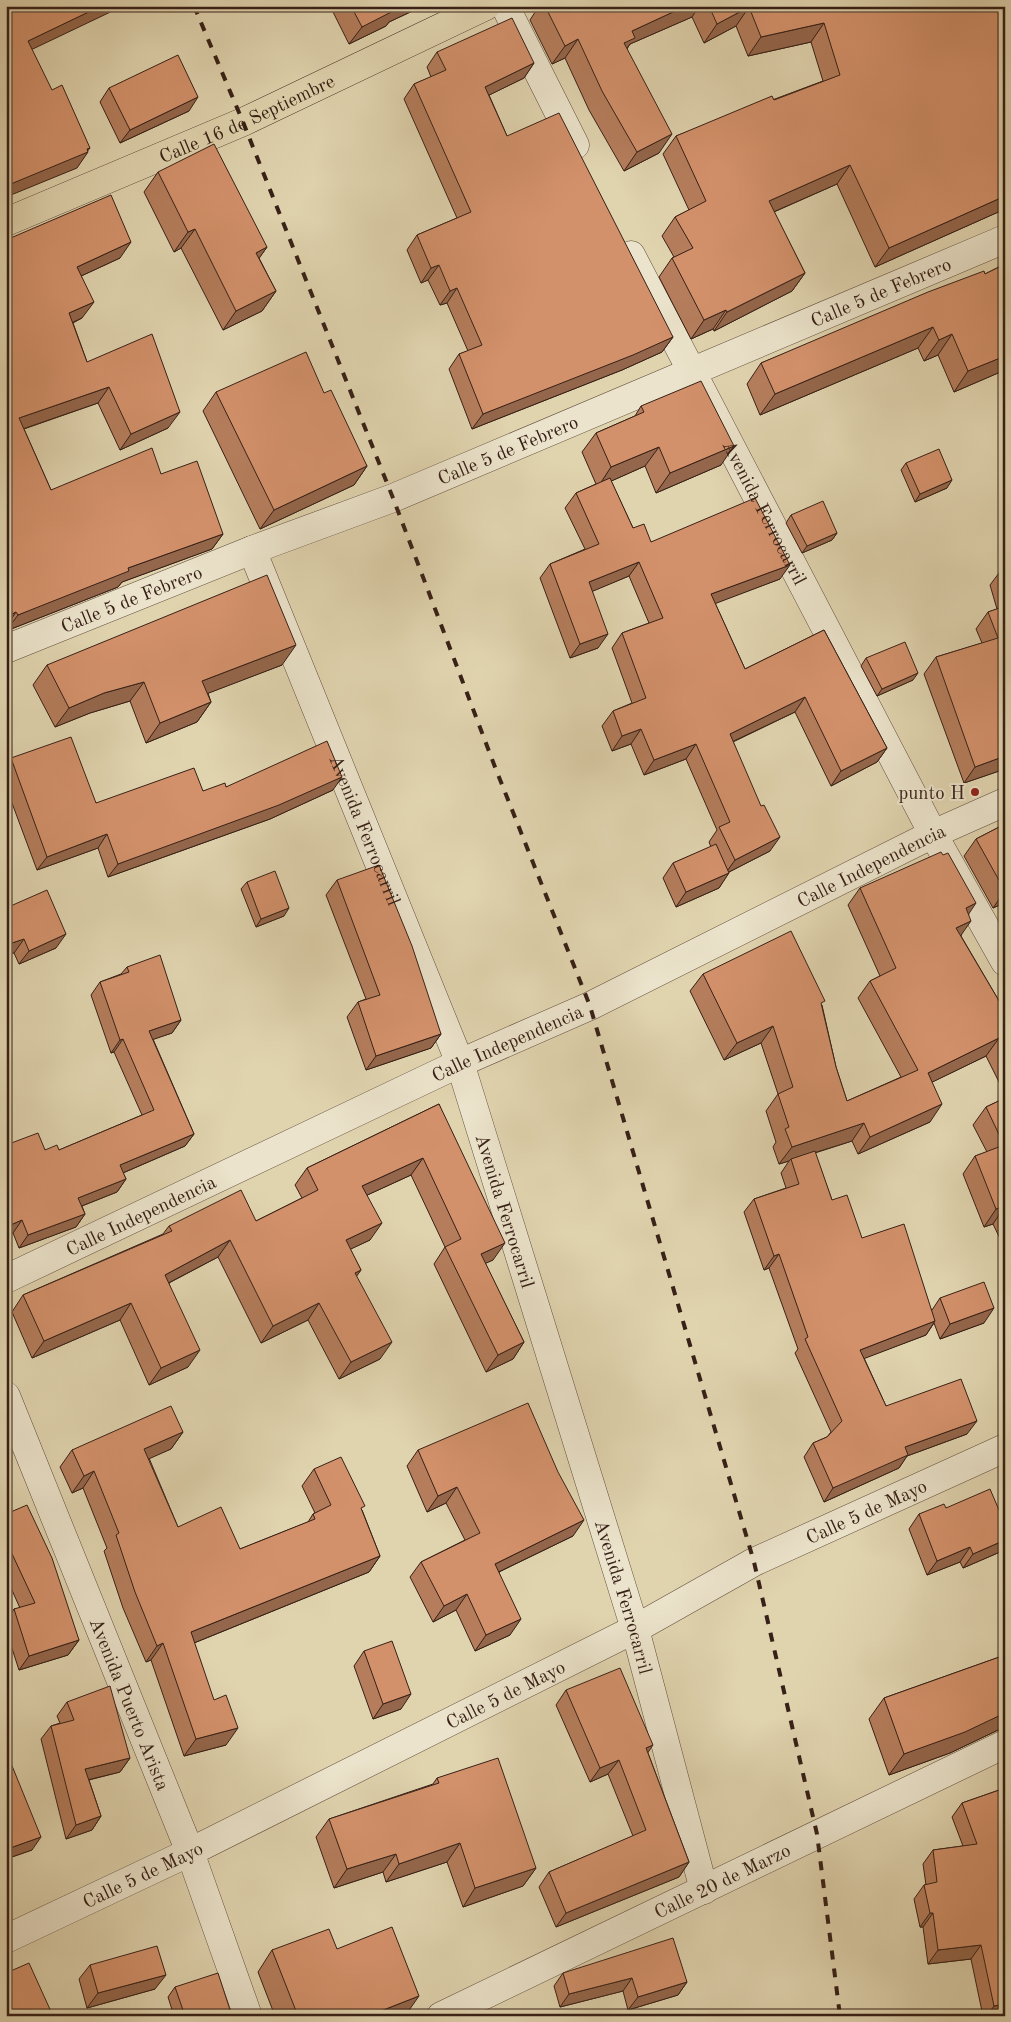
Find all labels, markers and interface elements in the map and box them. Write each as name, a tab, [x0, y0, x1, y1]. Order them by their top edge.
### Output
street label: Calle 16 de Septiembre	[157, 73, 338, 168]
street label: Calle 5 de Febrero	[809, 256, 955, 332]
street label: Calle 5 de Febrero	[436, 414, 582, 490]
street label: Avenida Ferrocarril	[717, 438, 808, 589]
street label: Calle 5 de Febrero	[59, 564, 206, 638]
street label: Avenida Ferrocarril	[324, 753, 402, 909]
place label: punto H	[898, 785, 965, 804]
marker: punto H	[969, 786, 981, 798]
street label: Calle Independencia	[795, 822, 950, 913]
street label: Calle Independencia	[429, 1003, 587, 1087]
street label: Avenida Ferrocarril	[471, 1132, 536, 1291]
street label: Calle Independencia	[64, 1173, 220, 1261]
street label: Calle 5 de Mayo	[804, 1478, 930, 1549]
street label: Avenida Ferrocarril	[590, 1518, 654, 1677]
street label: Avenida Puerto Arista	[85, 1616, 171, 1794]
street label: Calle 5 de Mayo	[444, 1659, 569, 1734]
street label: Calle 5 de Mayo	[81, 1840, 207, 1913]
street label: Calle 20 de Marzo	[652, 1842, 794, 1924]

